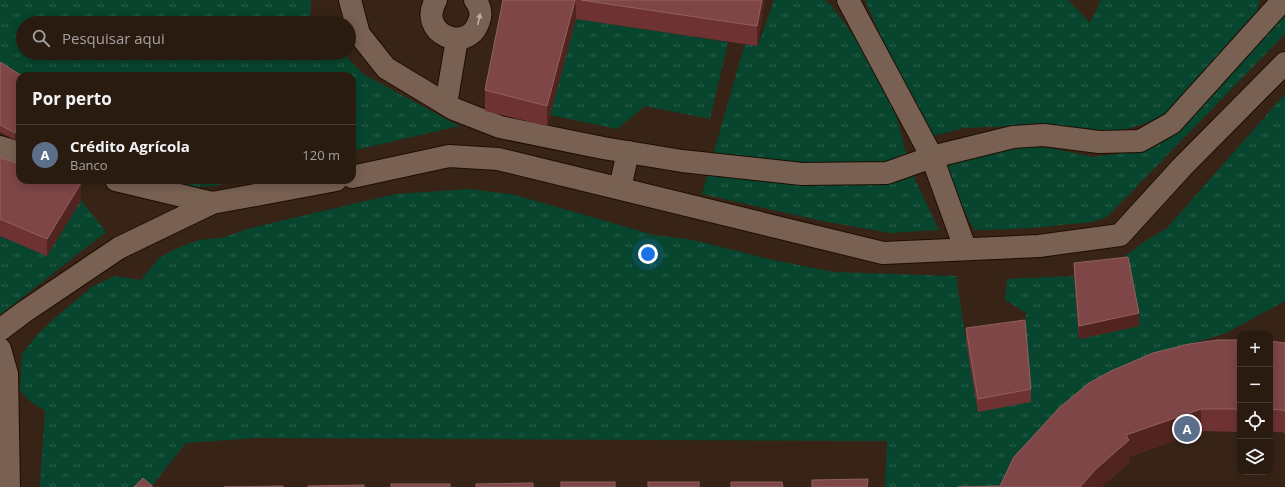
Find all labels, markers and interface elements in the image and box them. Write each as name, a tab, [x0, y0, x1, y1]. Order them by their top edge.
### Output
one-way arrow	[476, 13, 482, 25]
search box	[16, 16, 356, 60]
icon: search	[30, 27, 52, 49]
text: Pesquisar aqui	[62, 28, 165, 48]
text: Por perto	[32, 87, 112, 110]
text: Crédito Agrícola	[70, 136, 190, 156]
text: A	[41, 146, 49, 164]
text: 120 m	[302, 146, 340, 164]
text: Banco	[70, 156, 108, 174]
your location	[638, 244, 658, 264]
map controls	[1237, 331, 1273, 475]
button: +	[1237, 331, 1273, 367]
button: −	[1237, 367, 1273, 403]
button: locate	[1237, 403, 1273, 439]
pin: A	[1174, 414, 1200, 444]
button: layers	[1237, 439, 1273, 475]

